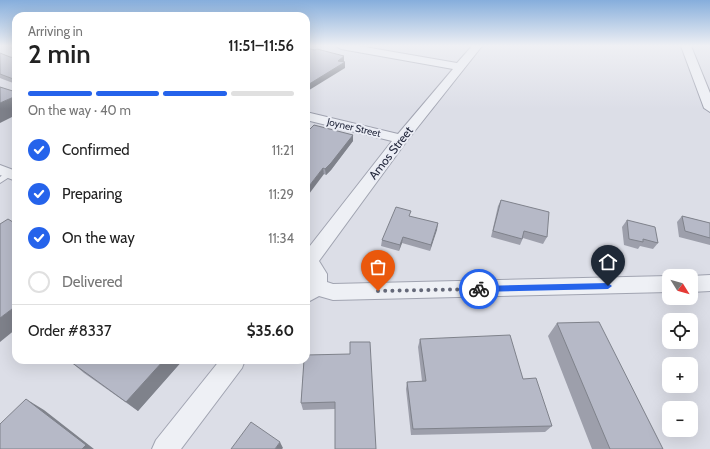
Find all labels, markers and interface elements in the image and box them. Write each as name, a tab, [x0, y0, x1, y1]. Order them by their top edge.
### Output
text: Arriving in	[28, 23, 83, 39]
text: 11:51–11:56	[228, 37, 294, 55]
text: 2 min	[28, 38, 91, 70]
text: On the way · 40 m	[28, 102, 131, 118]
street label: Joyner Street	[325, 115, 383, 140]
street label: Amos Street	[365, 123, 416, 182]
icon: check	[28, 139, 50, 161]
text: Confirmed	[62, 141, 130, 159]
text: 11:21	[272, 142, 294, 158]
icon: check	[28, 183, 50, 205]
text: Preparing	[62, 185, 122, 203]
text: 11:29	[269, 186, 294, 202]
icon: check	[28, 227, 50, 249]
text: On the way	[62, 229, 135, 247]
text: 11:34	[268, 230, 294, 246]
pin	[591, 245, 625, 286]
pin	[361, 250, 395, 291]
icon: home	[597, 251, 619, 273]
icon: bag	[367, 256, 389, 278]
courier	[459, 269, 499, 309]
north arrow	[662, 269, 698, 305]
map controls	[662, 269, 698, 437]
text: Delivered	[62, 273, 123, 291]
icon: bike	[468, 278, 490, 300]
button: locate	[662, 313, 698, 349]
text: Order #8337	[28, 322, 112, 340]
text: $35.60	[247, 322, 294, 340]
button: +	[662, 357, 698, 393]
button: −	[662, 401, 698, 437]

